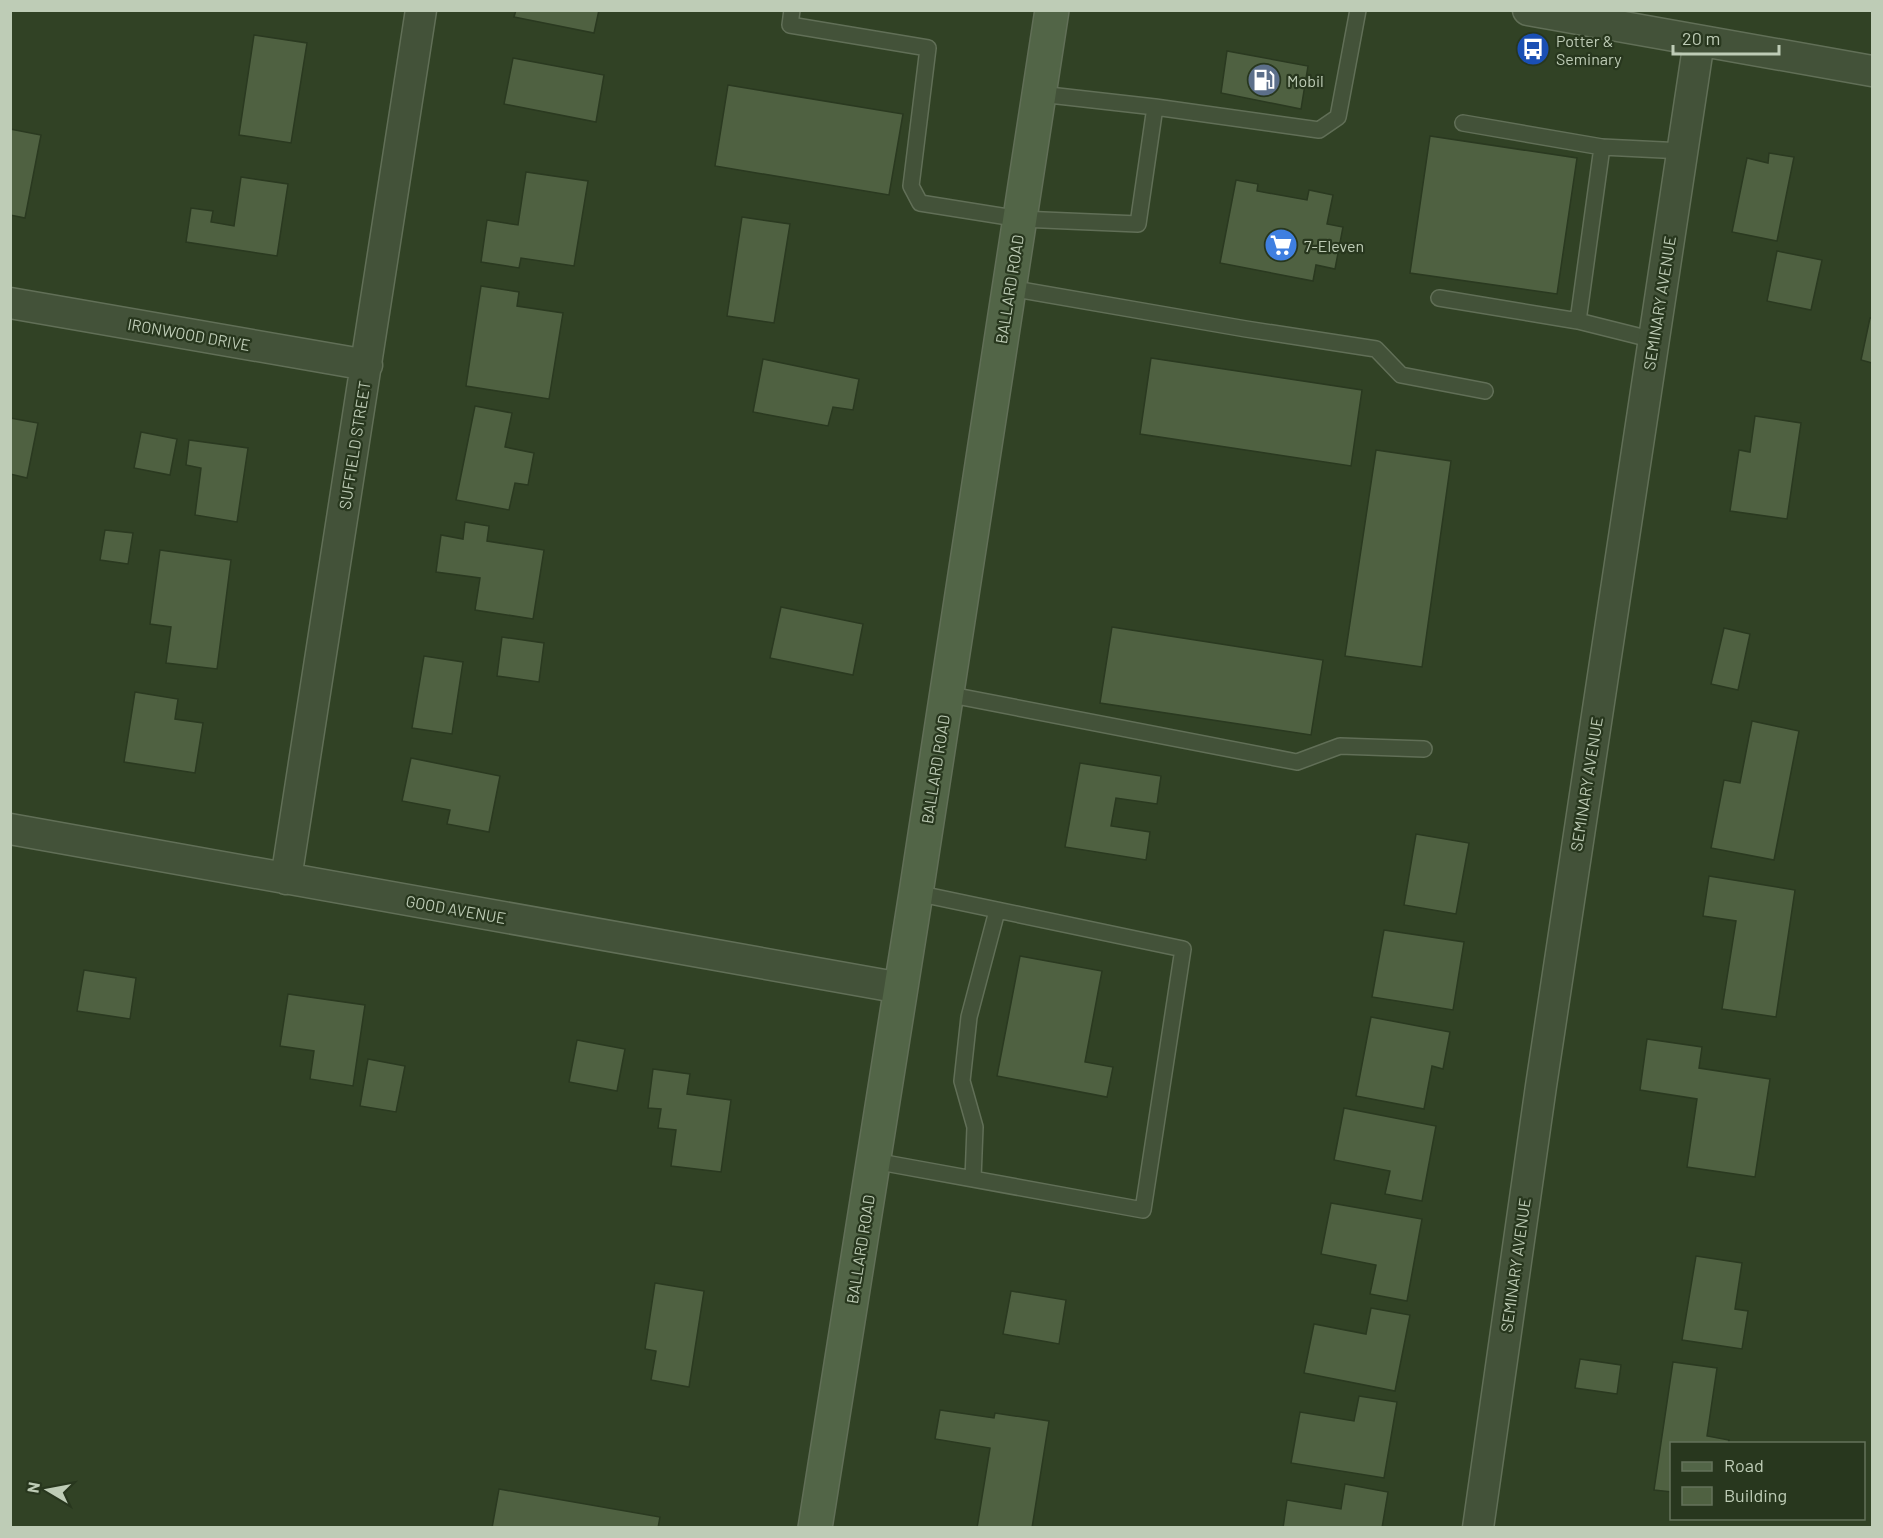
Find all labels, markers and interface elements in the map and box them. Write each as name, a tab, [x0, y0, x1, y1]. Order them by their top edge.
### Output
scale bar	[1673, 18, 1780, 56]
text: 20 m	[1682, 27, 1720, 49]
bus stop icon: Potter & Seminary	[1515, 31, 1551, 67]
place label: Potter & Seminary	[1556, 31, 1622, 68]
fuel station icon: Mobil	[1246, 62, 1282, 98]
place label: Mobil	[1287, 71, 1324, 90]
supermarket icon: 7-Eleven	[1263, 227, 1299, 263]
street label: BALLARD ROAD	[991, 233, 1027, 345]
street label: SEMINARY AVENUE	[1639, 234, 1679, 372]
place label: 7-Eleven	[1304, 236, 1364, 255]
street label: IRONWOOD DRIVE	[126, 314, 252, 354]
street label: SUFFIELD STREET	[334, 379, 374, 511]
street label: BALLARD ROAD	[917, 713, 953, 825]
street label: SEMINARY AVENUE	[1566, 715, 1606, 853]
street label: GOOD AVENUE	[404, 891, 508, 927]
street label: BALLARD ROAD	[842, 1193, 878, 1305]
street label: SEMINARY AVENUE	[1496, 1196, 1534, 1334]
legend	[1670, 1442, 1865, 1520]
text: Road	[1724, 1454, 1764, 1476]
north arrow	[18, 1460, 78, 1520]
text: N	[22, 1480, 43, 1494]
text: Building	[1724, 1484, 1787, 1506]

